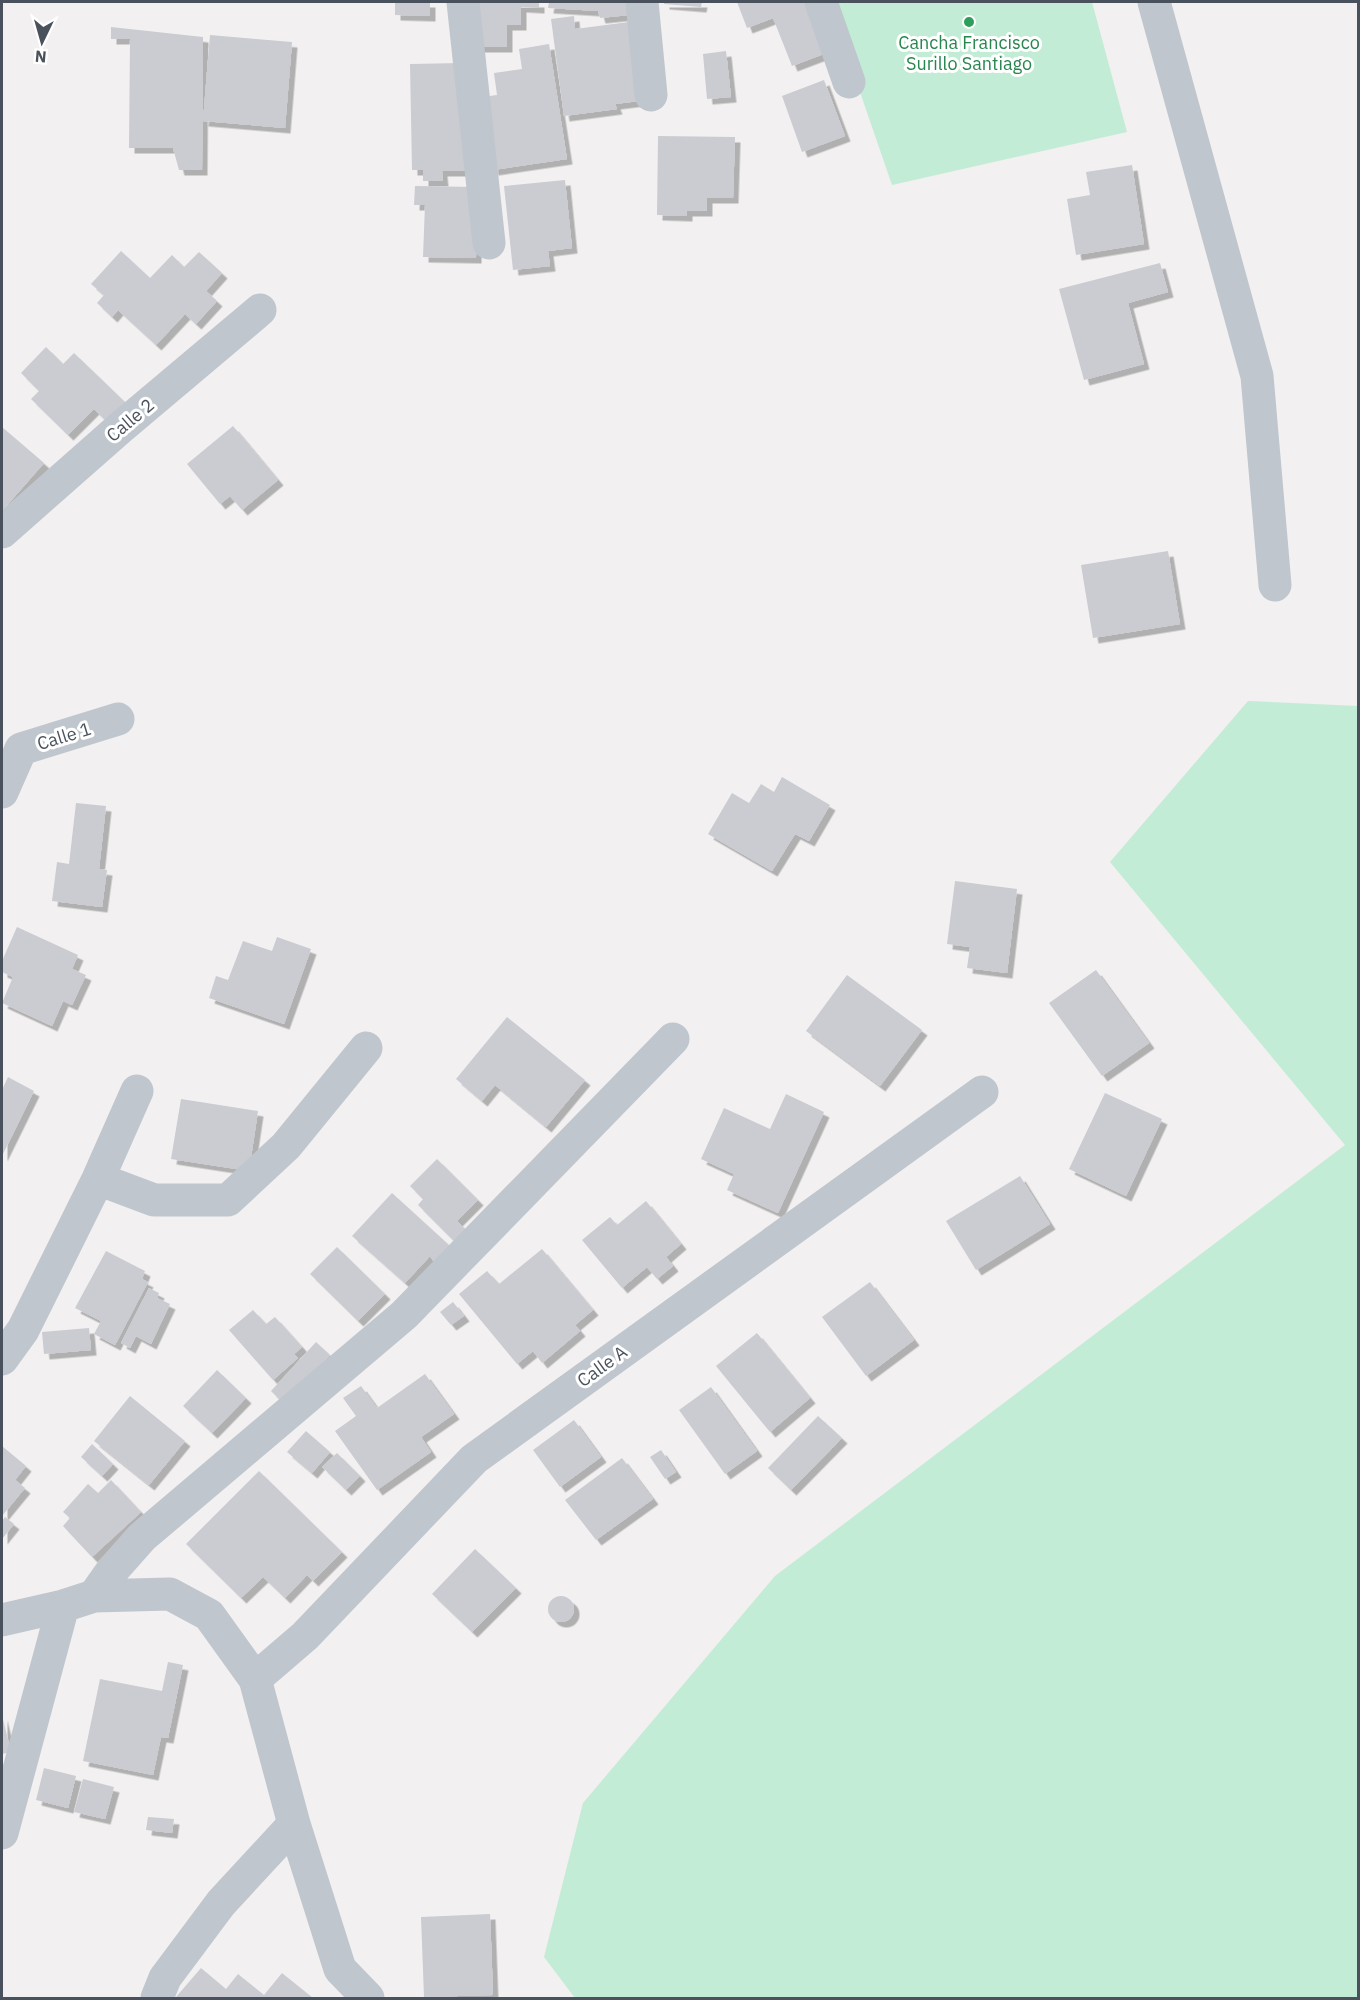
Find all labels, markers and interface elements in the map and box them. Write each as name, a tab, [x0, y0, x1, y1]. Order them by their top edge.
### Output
north arrow	[12, 12, 72, 72]
marker: Cancha Francisco Surillo Santiago	[962, 15, 976, 29]
place label: Cancha Francisco Surillo Santiago	[898, 31, 1040, 75]
text: N	[34, 46, 47, 67]
street label: Calle 2	[101, 393, 159, 447]
street label: Calle 1	[34, 717, 94, 755]
street label: Calle A	[573, 1340, 632, 1392]

